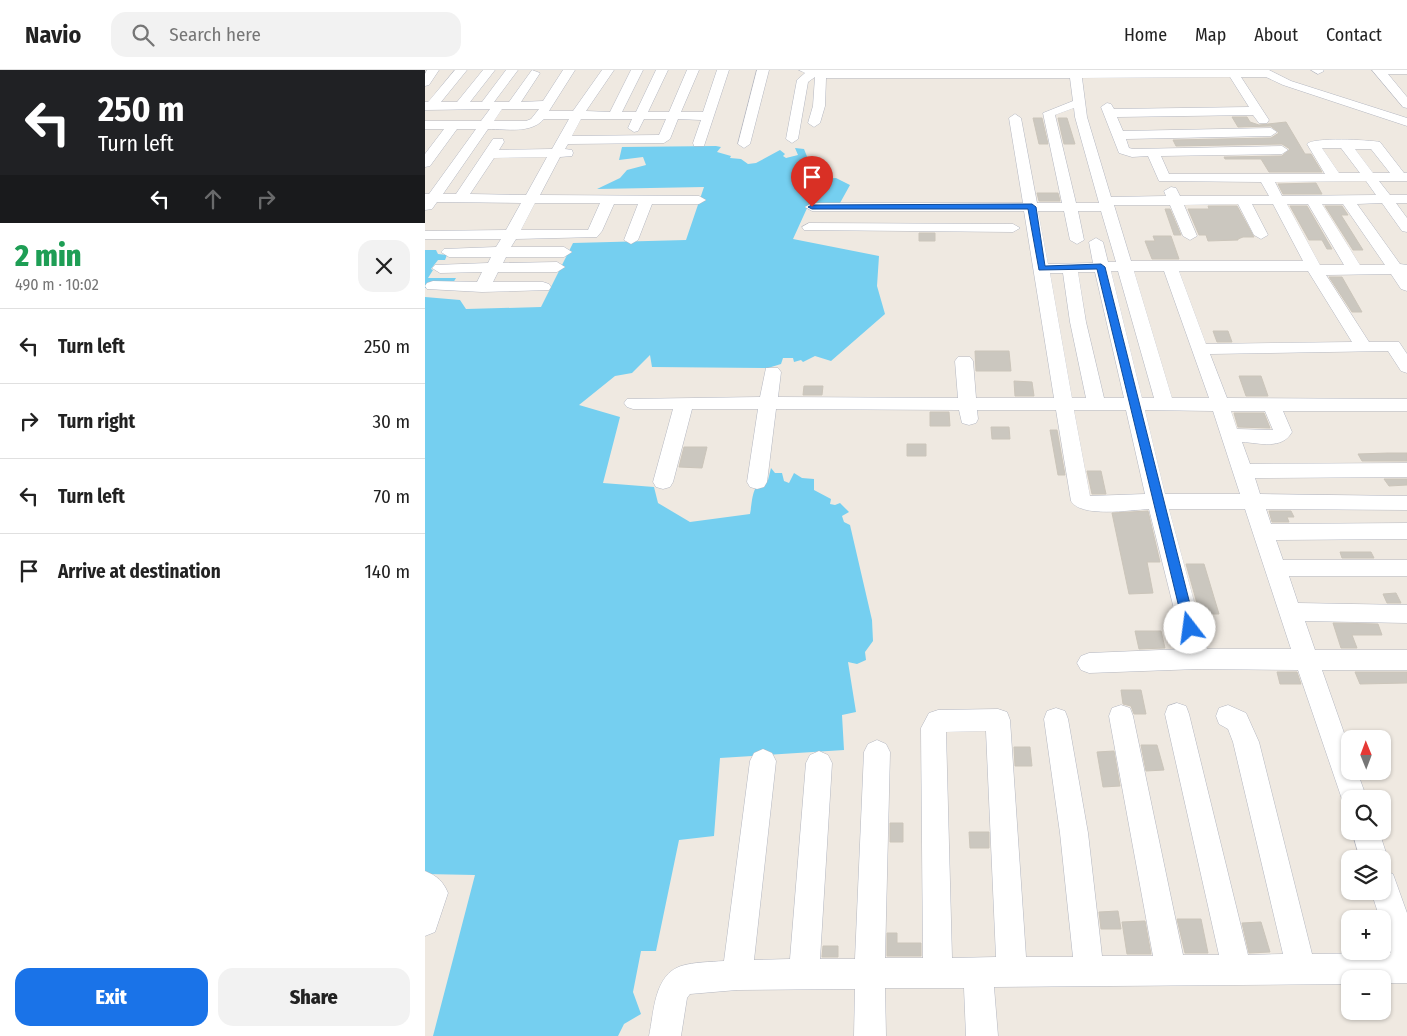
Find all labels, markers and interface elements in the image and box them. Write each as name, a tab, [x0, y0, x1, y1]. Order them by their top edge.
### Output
search box	[111, 12, 461, 57]
text: Navio	[25, 21, 81, 49]
icon: search	[129, 21, 157, 49]
text: Search here	[169, 23, 261, 46]
text: Home	[1124, 24, 1167, 46]
text: Map	[1195, 24, 1226, 46]
text: About	[1254, 24, 1298, 46]
text: Contact	[1326, 24, 1382, 46]
text: 250 m	[98, 88, 185, 130]
icon: left	[15, 90, 80, 155]
text: Turn left	[98, 130, 174, 157]
pin	[791, 156, 833, 207]
icon: arrive	[798, 163, 826, 191]
icon: left	[146, 185, 174, 213]
icon: ahead	[199, 185, 227, 213]
icon: right	[252, 185, 280, 213]
text: 2 min	[15, 238, 81, 274]
button: close	[358, 240, 410, 292]
text: 490 m · 10:02	[15, 275, 99, 294]
icon: left	[15, 332, 43, 360]
text: Turn left	[58, 335, 125, 358]
text: 250 m	[364, 335, 410, 358]
icon: right	[15, 407, 43, 435]
text: Turn right	[58, 410, 135, 433]
text: 30 m	[372, 410, 410, 433]
icon: left	[15, 482, 43, 510]
text: Turn left	[58, 485, 125, 508]
text: 70 m	[374, 485, 410, 508]
icon: arrive	[15, 557, 43, 585]
text: Arrive at destination	[58, 560, 221, 583]
text: 140 m	[364, 560, 410, 583]
position arrow	[1163, 601, 1215, 653]
north arrow	[1341, 730, 1391, 780]
map controls	[1341, 730, 1391, 1020]
button: search	[1341, 790, 1391, 840]
button: layers	[1341, 850, 1391, 900]
button: +	[1341, 910, 1391, 960]
button: Exit	[15, 968, 208, 1026]
button: Share	[218, 968, 410, 1026]
button: −	[1341, 970, 1391, 1020]

